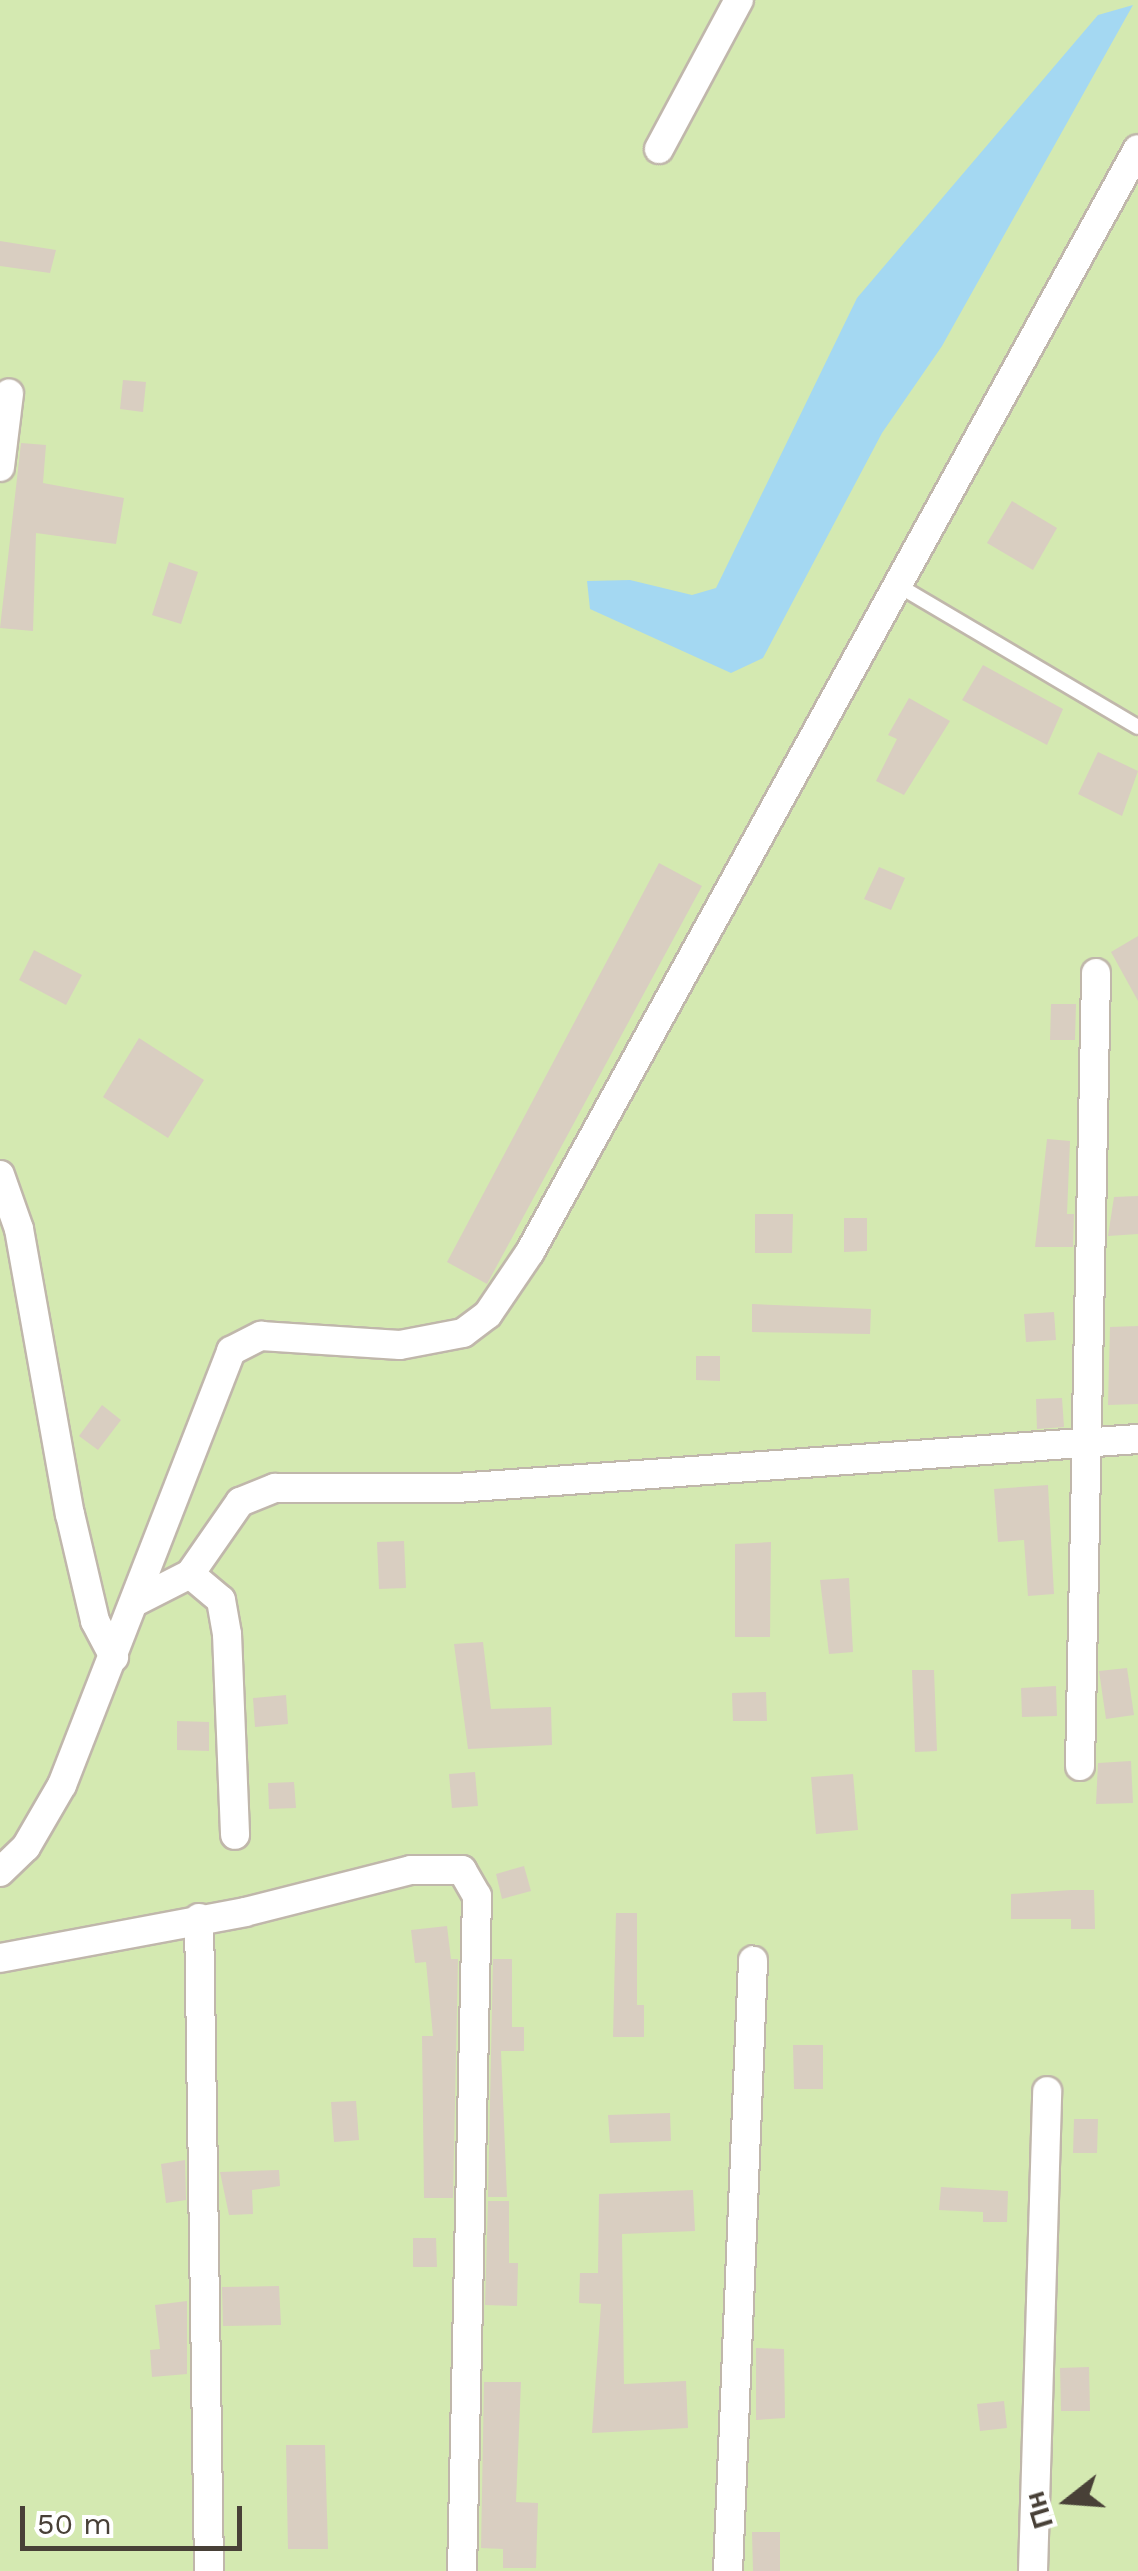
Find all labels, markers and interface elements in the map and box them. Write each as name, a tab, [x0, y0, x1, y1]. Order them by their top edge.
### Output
north arrow	[1018, 2451, 1118, 2551]
scale bar	[25, 2486, 248, 2548]
text: Пн	[1018, 2487, 1060, 2532]
text: 50 m	[37, 2506, 112, 2541]

